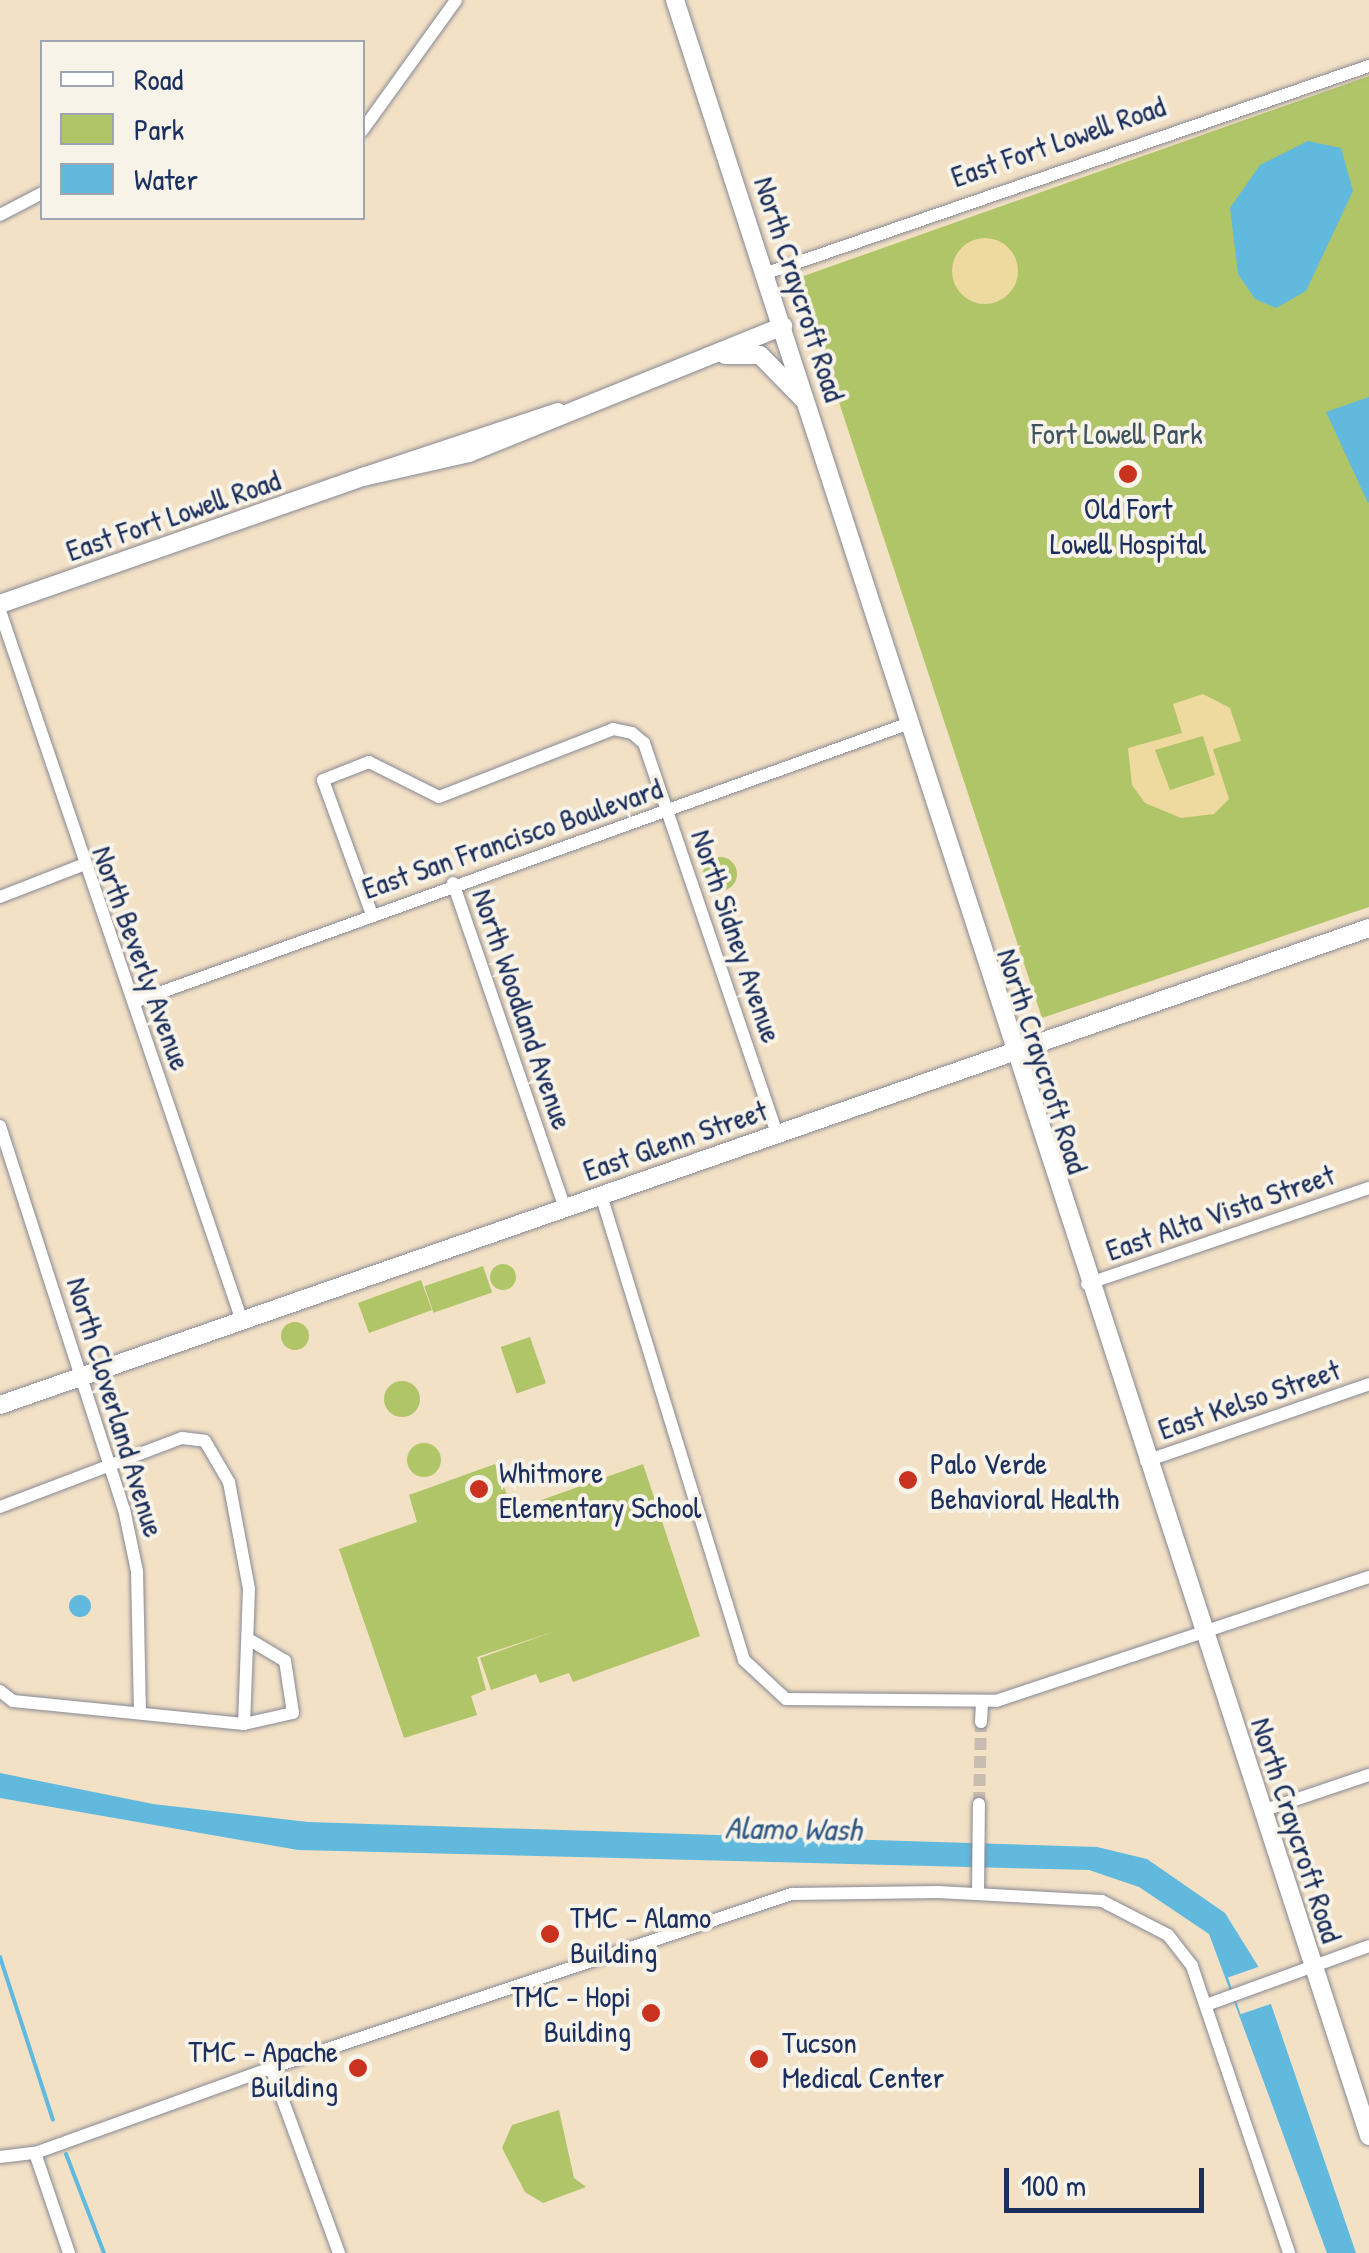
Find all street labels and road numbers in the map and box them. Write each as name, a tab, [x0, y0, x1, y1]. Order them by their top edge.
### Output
street label: East Fort Lowell Road	[946, 88, 1170, 194]
street label: North Craycroft Road	[747, 172, 853, 406]
street label: East Fort Lowell Road	[61, 462, 285, 568]
street label: East San Francisco Boulevard	[357, 770, 667, 906]
street label: North Sidney Avenue	[684, 825, 790, 1047]
street label: North Beverly Avenue	[85, 841, 199, 1075]
street label: North Woodland Avenue	[465, 884, 581, 1134]
street label: North Craycroft Road	[990, 944, 1096, 1178]
street label: East Glenn Street	[578, 1092, 772, 1188]
street label: East Alta Vista Street	[1101, 1156, 1339, 1268]
street label: North Cloverland Avenue	[59, 1273, 173, 1541]
street label: East Kelso Street	[1153, 1351, 1345, 1447]
street label: North Craycroft Road	[1244, 1713, 1350, 1947]

